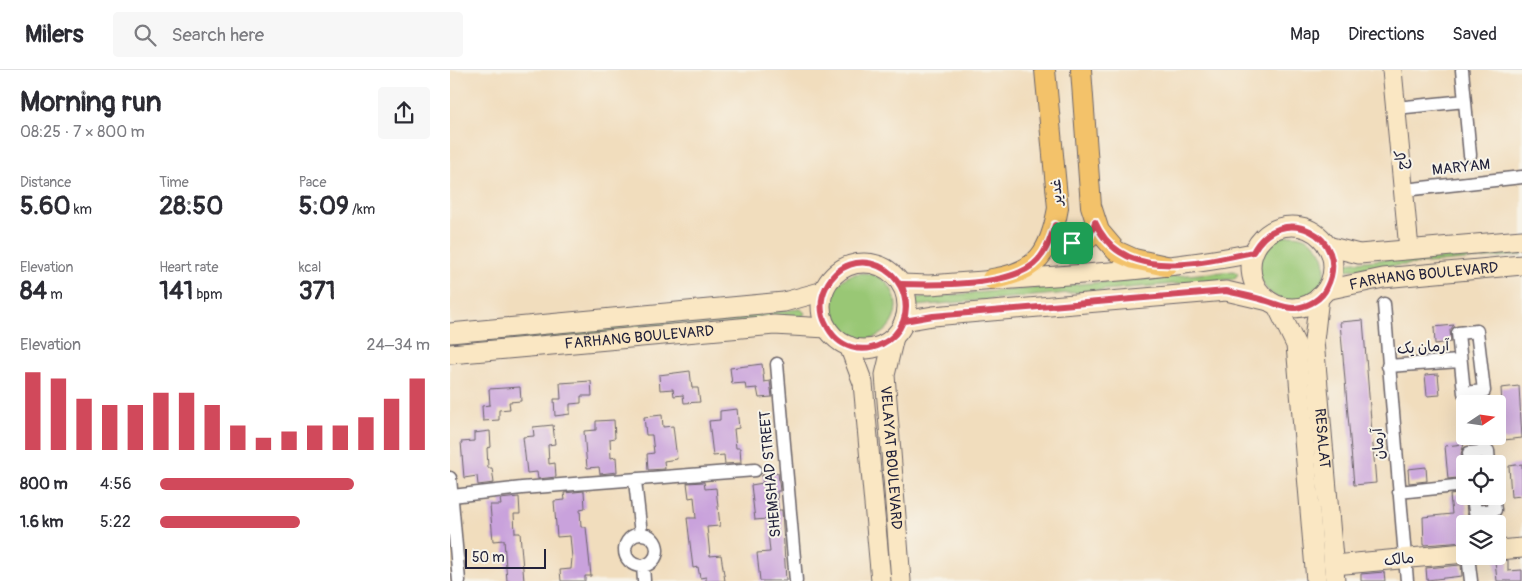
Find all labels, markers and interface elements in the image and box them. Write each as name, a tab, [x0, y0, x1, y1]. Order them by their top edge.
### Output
search box	[113, 12, 463, 57]
text: Milers	[25, 20, 83, 49]
icon: search	[131, 21, 159, 49]
text: Search here	[171, 23, 264, 47]
text: Map	[1290, 23, 1320, 46]
text: Directions	[1348, 23, 1424, 46]
text: Saved	[1452, 23, 1497, 46]
text: Morning run	[20, 85, 162, 120]
button: share	[378, 87, 430, 139]
text: 08:25 · 7 × 800 m	[20, 122, 145, 142]
street label: کاج	[1391, 149, 1412, 171]
street label: MARYAM	[1431, 155, 1491, 180]
text: Distance	[20, 174, 71, 191]
text: Time	[159, 174, 189, 191]
text: Pace	[299, 174, 326, 191]
street label: غدیر	[1046, 178, 1067, 208]
text: 5.60	[20, 191, 71, 222]
text: 28:50	[159, 191, 223, 222]
text: 5:09	[299, 191, 349, 222]
text: km	[71, 201, 92, 218]
text: /km	[349, 201, 375, 218]
pin	[1051, 222, 1093, 264]
icon: arrive	[1058, 229, 1086, 257]
street label: FARHANG BOULEVARD	[1348, 258, 1499, 295]
text: Elevation	[20, 259, 73, 276]
text: Heart rate	[159, 259, 218, 276]
text: kcal	[299, 259, 321, 276]
text: 84	[20, 276, 47, 307]
text: 141	[159, 276, 193, 307]
text: 371	[299, 276, 336, 307]
text: m	[47, 286, 63, 303]
text: bpm	[193, 286, 222, 303]
street label: FARHANG BOULEVARD	[564, 321, 715, 354]
text: Elevation	[20, 335, 81, 355]
text: 24–34 m	[366, 335, 430, 355]
street label: آرمان یک	[1396, 336, 1451, 359]
street label: VELAYAT BOULEVARD	[876, 385, 906, 530]
north arrow	[1456, 395, 1506, 445]
map controls	[1456, 395, 1506, 565]
street label: RESALAT	[1310, 408, 1334, 469]
street label: SHEMSHAD STREET	[755, 410, 786, 538]
street label: آرمان	[1368, 426, 1389, 461]
button: locate	[1456, 455, 1506, 505]
text: 800 m	[20, 474, 68, 494]
text: 4:56	[100, 474, 132, 494]
text: 1.6 km	[20, 512, 63, 532]
text: 5:22	[100, 512, 131, 532]
button: layers	[1456, 515, 1506, 565]
scale bar	[465, 546, 546, 569]
street label: مالک	[1383, 548, 1415, 571]
text: 50 m	[472, 549, 505, 566]

